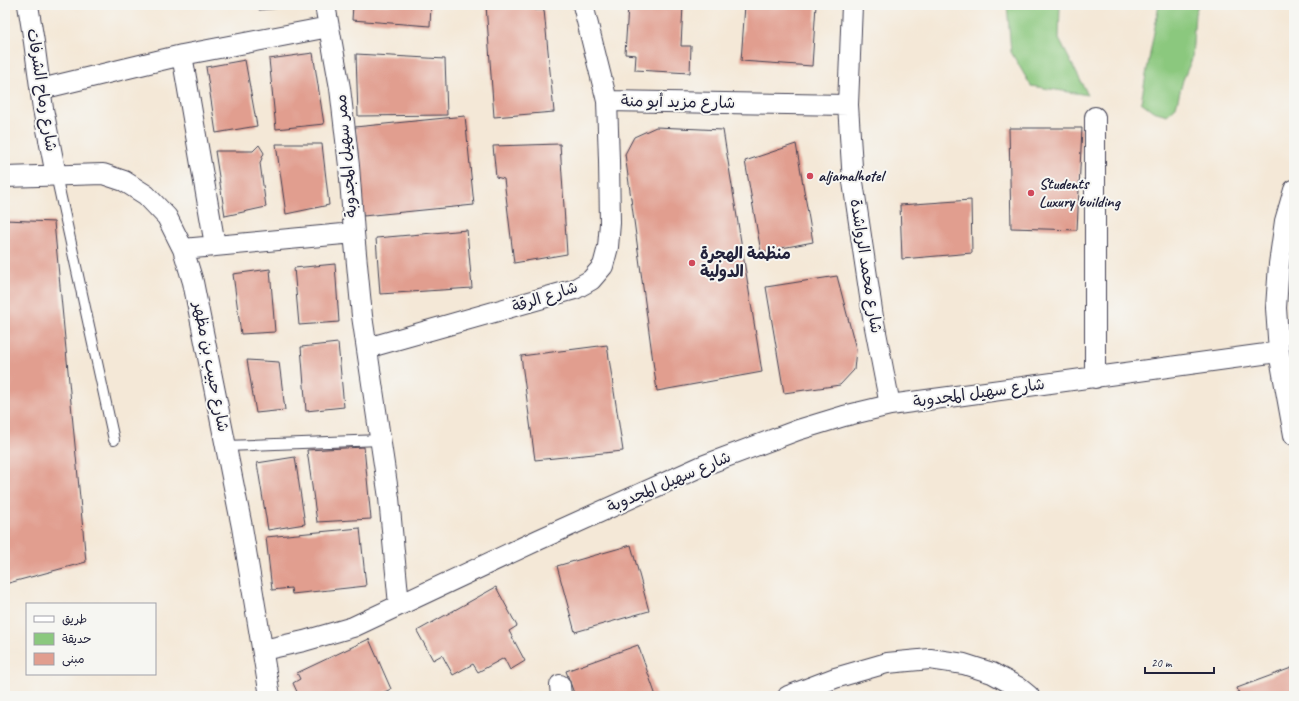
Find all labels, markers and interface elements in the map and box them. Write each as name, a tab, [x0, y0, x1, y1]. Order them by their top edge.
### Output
street label: شارع رماح الشرفات	[21, 27, 62, 153]
street label: شارع مزيد أبو منة	[621, 91, 735, 114]
street label: ممر سهيل المجدوبة	[331, 93, 361, 219]
place label: aljamalhotel	[818, 166, 886, 186]
marker: aljamalhotel	[805, 171, 815, 181]
place label: Students Luxury building	[1039, 174, 1122, 212]
marker: Students Luxury building	[1026, 188, 1036, 198]
street label: شارع محمد الرواشدة	[845, 197, 887, 335]
place label: منظمة الهجرة الدولية	[700, 244, 791, 282]
marker: منظمة الهجرة الدولية	[687, 258, 697, 268]
street label: شارع الرقة	[510, 277, 581, 318]
street label: شارع حبيب بن مظهر	[187, 298, 233, 434]
street label: شارع سهيل المجدوبة	[912, 374, 1046, 413]
street label: شارع سهيل المجدوبة	[604, 447, 734, 518]
legend	[26, 603, 156, 675]
text: طريق	[62, 611, 87, 627]
text: حديقة	[62, 631, 91, 647]
scale bar	[1145, 649, 1214, 675]
text: مبنى	[62, 651, 85, 667]
text: 20 m	[1151, 655, 1173, 671]

